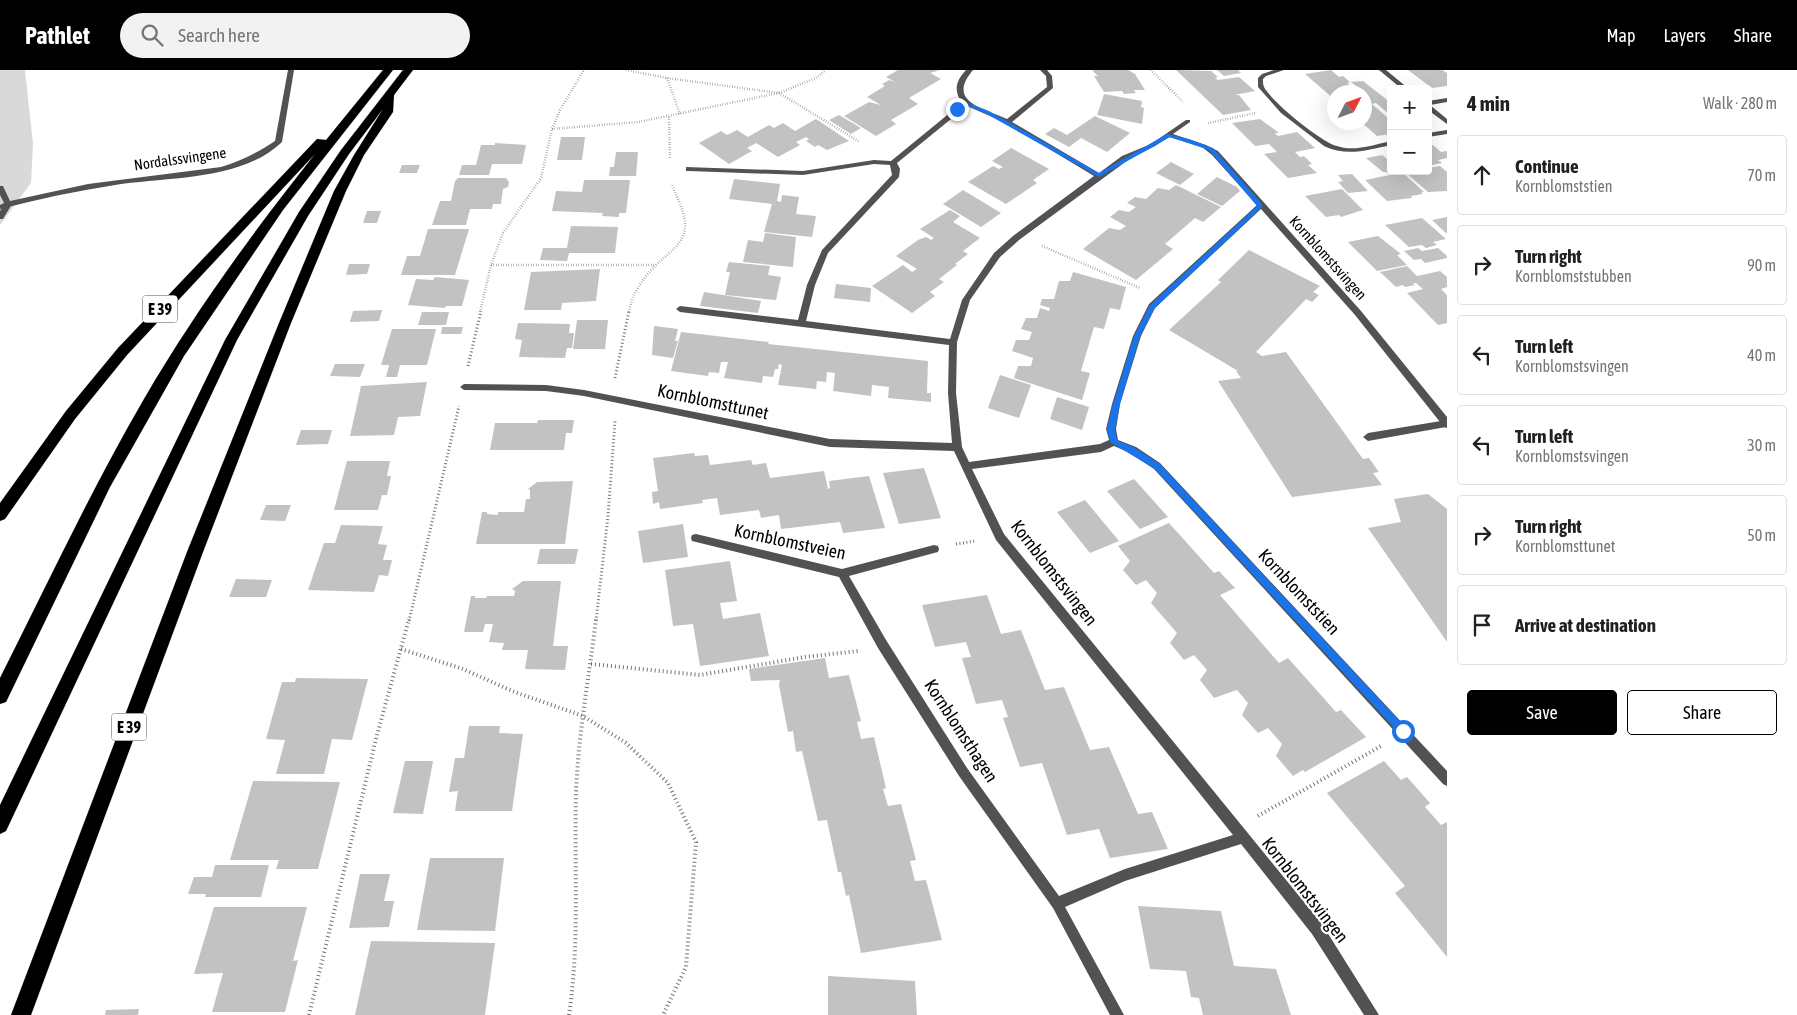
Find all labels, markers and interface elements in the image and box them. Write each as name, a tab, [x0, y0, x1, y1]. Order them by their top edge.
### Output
search box	[120, 13, 470, 58]
icon: search	[138, 21, 166, 49]
text: Pathlet	[25, 22, 90, 49]
text: Search here	[178, 24, 260, 46]
text: Map	[1606, 25, 1635, 46]
text: Layers	[1663, 25, 1706, 46]
text: Share	[1734, 25, 1772, 46]
north arrow	[1327, 85, 1372, 130]
map controls	[1387, 85, 1432, 175]
button: +	[1387, 85, 1432, 130]
text: 4 min	[1467, 91, 1510, 115]
text: Walk · 280 m	[1703, 94, 1777, 112]
route end	[946, 98, 969, 121]
button: −	[1387, 130, 1432, 175]
street label: Nordalssvingene	[133, 144, 227, 173]
text: Continue	[1515, 155, 1579, 177]
icon: ahead	[1468, 161, 1496, 189]
text: 70 m	[1747, 166, 1776, 184]
text: Kornblomststien	[1515, 177, 1612, 195]
street label: Kornblomstsvingen	[1286, 212, 1370, 303]
text: Turn right	[1515, 245, 1582, 267]
icon: right	[1468, 251, 1496, 279]
text: 90 m	[1747, 256, 1776, 274]
text: Kornblomststubben	[1515, 267, 1632, 285]
road number: E 39	[142, 295, 178, 322]
text: Turn left	[1515, 335, 1573, 357]
icon: left	[1468, 341, 1496, 369]
text: 40 m	[1747, 346, 1776, 364]
text: Kornblomstsvingen	[1515, 357, 1629, 375]
street label: Kornblomsttunet	[656, 379, 771, 424]
text: Turn left	[1515, 425, 1573, 447]
icon: left	[1468, 431, 1496, 459]
text: 30 m	[1747, 436, 1776, 454]
text: Kornblomstsvingen	[1515, 447, 1629, 465]
text: Turn right	[1515, 515, 1582, 537]
street label: Kornblomstsvingen	[1007, 516, 1102, 630]
street label: Kornblomstveien	[732, 519, 848, 564]
icon: right	[1468, 521, 1496, 549]
text: 50 m	[1747, 526, 1776, 544]
text: Kornblomsttunet	[1515, 537, 1615, 555]
street label: Kornblomststien	[1254, 544, 1344, 639]
icon: arrive	[1468, 611, 1496, 639]
text: Arrive at destination	[1515, 614, 1656, 636]
street label: Kornblomsthagen	[920, 675, 1002, 786]
button: Save	[1467, 690, 1617, 735]
button: Share	[1627, 690, 1777, 735]
road number: E 39	[112, 714, 146, 740]
route start	[1392, 720, 1415, 743]
street label: Kornblomstsvingen	[1258, 833, 1353, 947]

